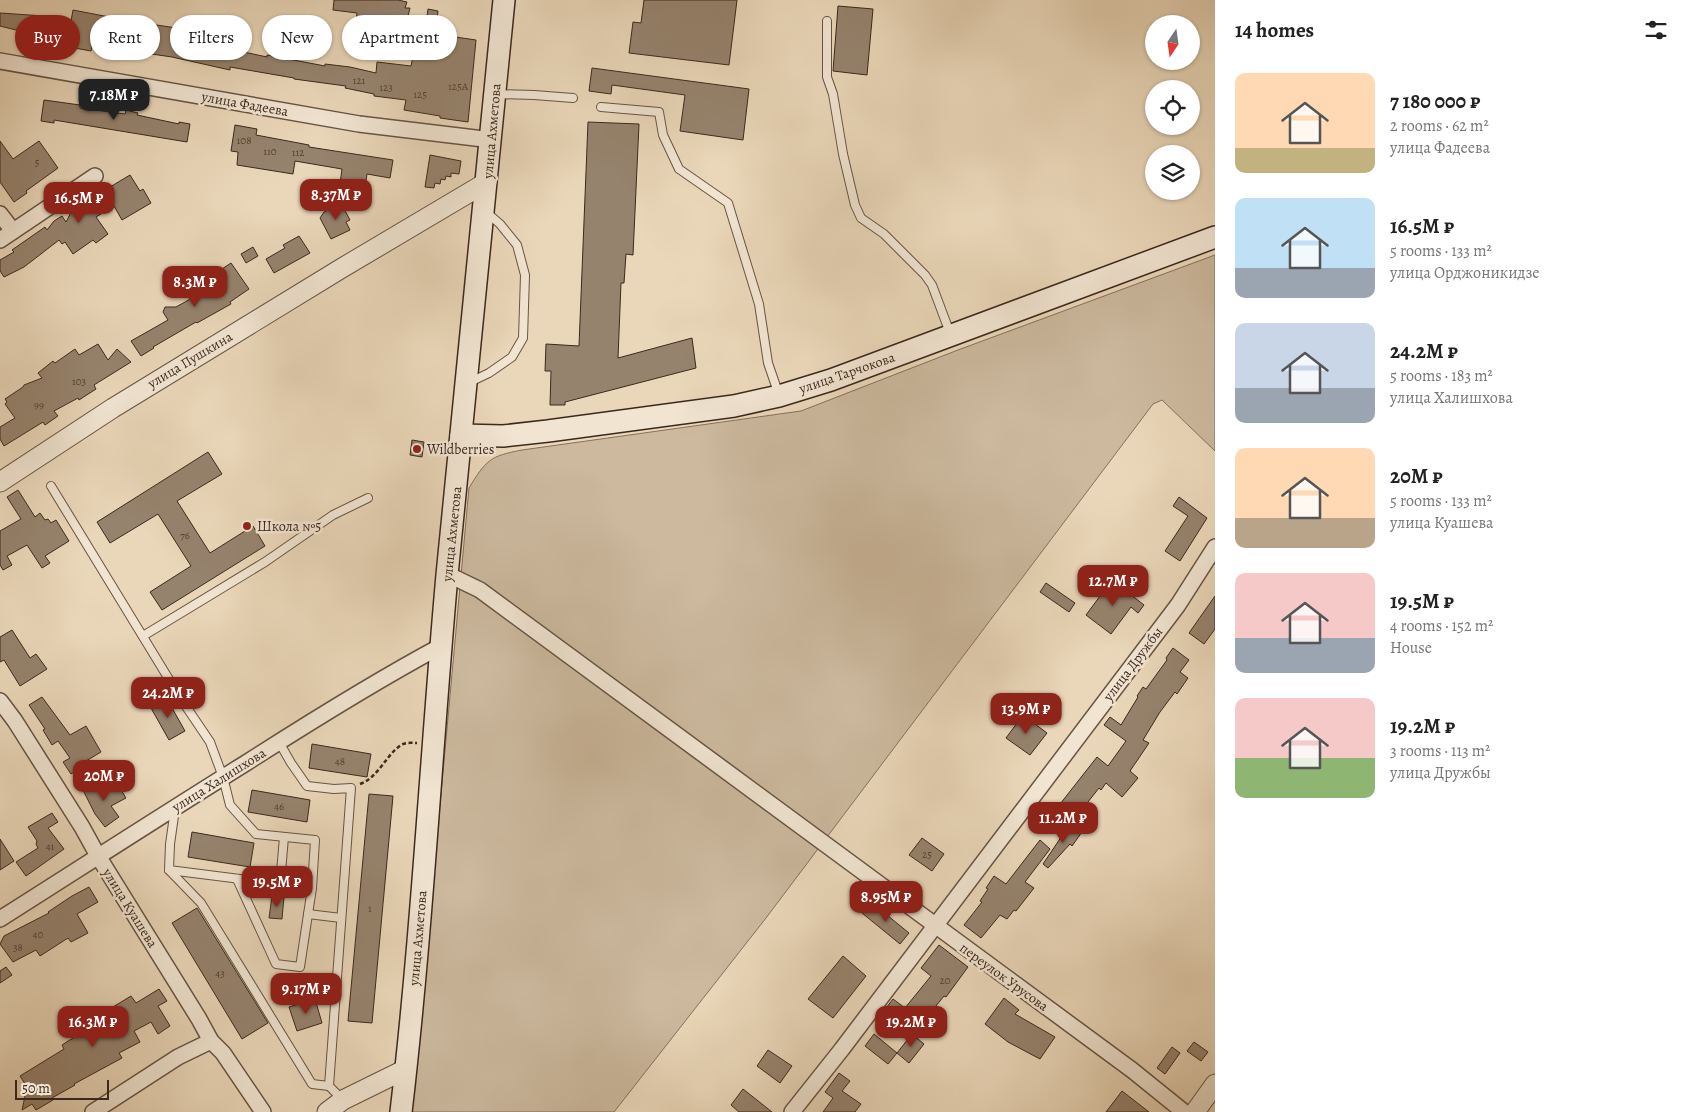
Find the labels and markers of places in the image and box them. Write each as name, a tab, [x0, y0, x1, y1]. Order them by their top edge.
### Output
pin: 7.18M ₽	[68, 78, 160, 121]
pin: 8.37M ₽	[290, 178, 382, 221]
pin: 16.5M ₽	[33, 182, 125, 224]
pin: 8.3M ₽	[154, 266, 236, 308]
place label: Wildberries	[426, 440, 494, 459]
marker: Wildberries	[411, 443, 423, 455]
place label: Школа №5	[257, 517, 321, 536]
marker: Школа №5	[241, 520, 253, 532]
pin: 12.7M ₽	[1067, 564, 1159, 607]
pin: 24.2M ₽	[122, 676, 214, 719]
pin: 13.9M ₽	[980, 692, 1072, 735]
pin: 20M ₽	[69, 760, 139, 802]
pin: 11.2M ₽	[1017, 802, 1109, 844]
pin: 19.5M ₽	[231, 866, 323, 908]
pin: 8.95M ₽	[840, 880, 932, 923]
pin: 9.17M ₽	[260, 972, 352, 1015]
pin: 16.3M ₽	[47, 1006, 139, 1048]
pin: 19.2M ₽	[865, 1006, 957, 1048]

